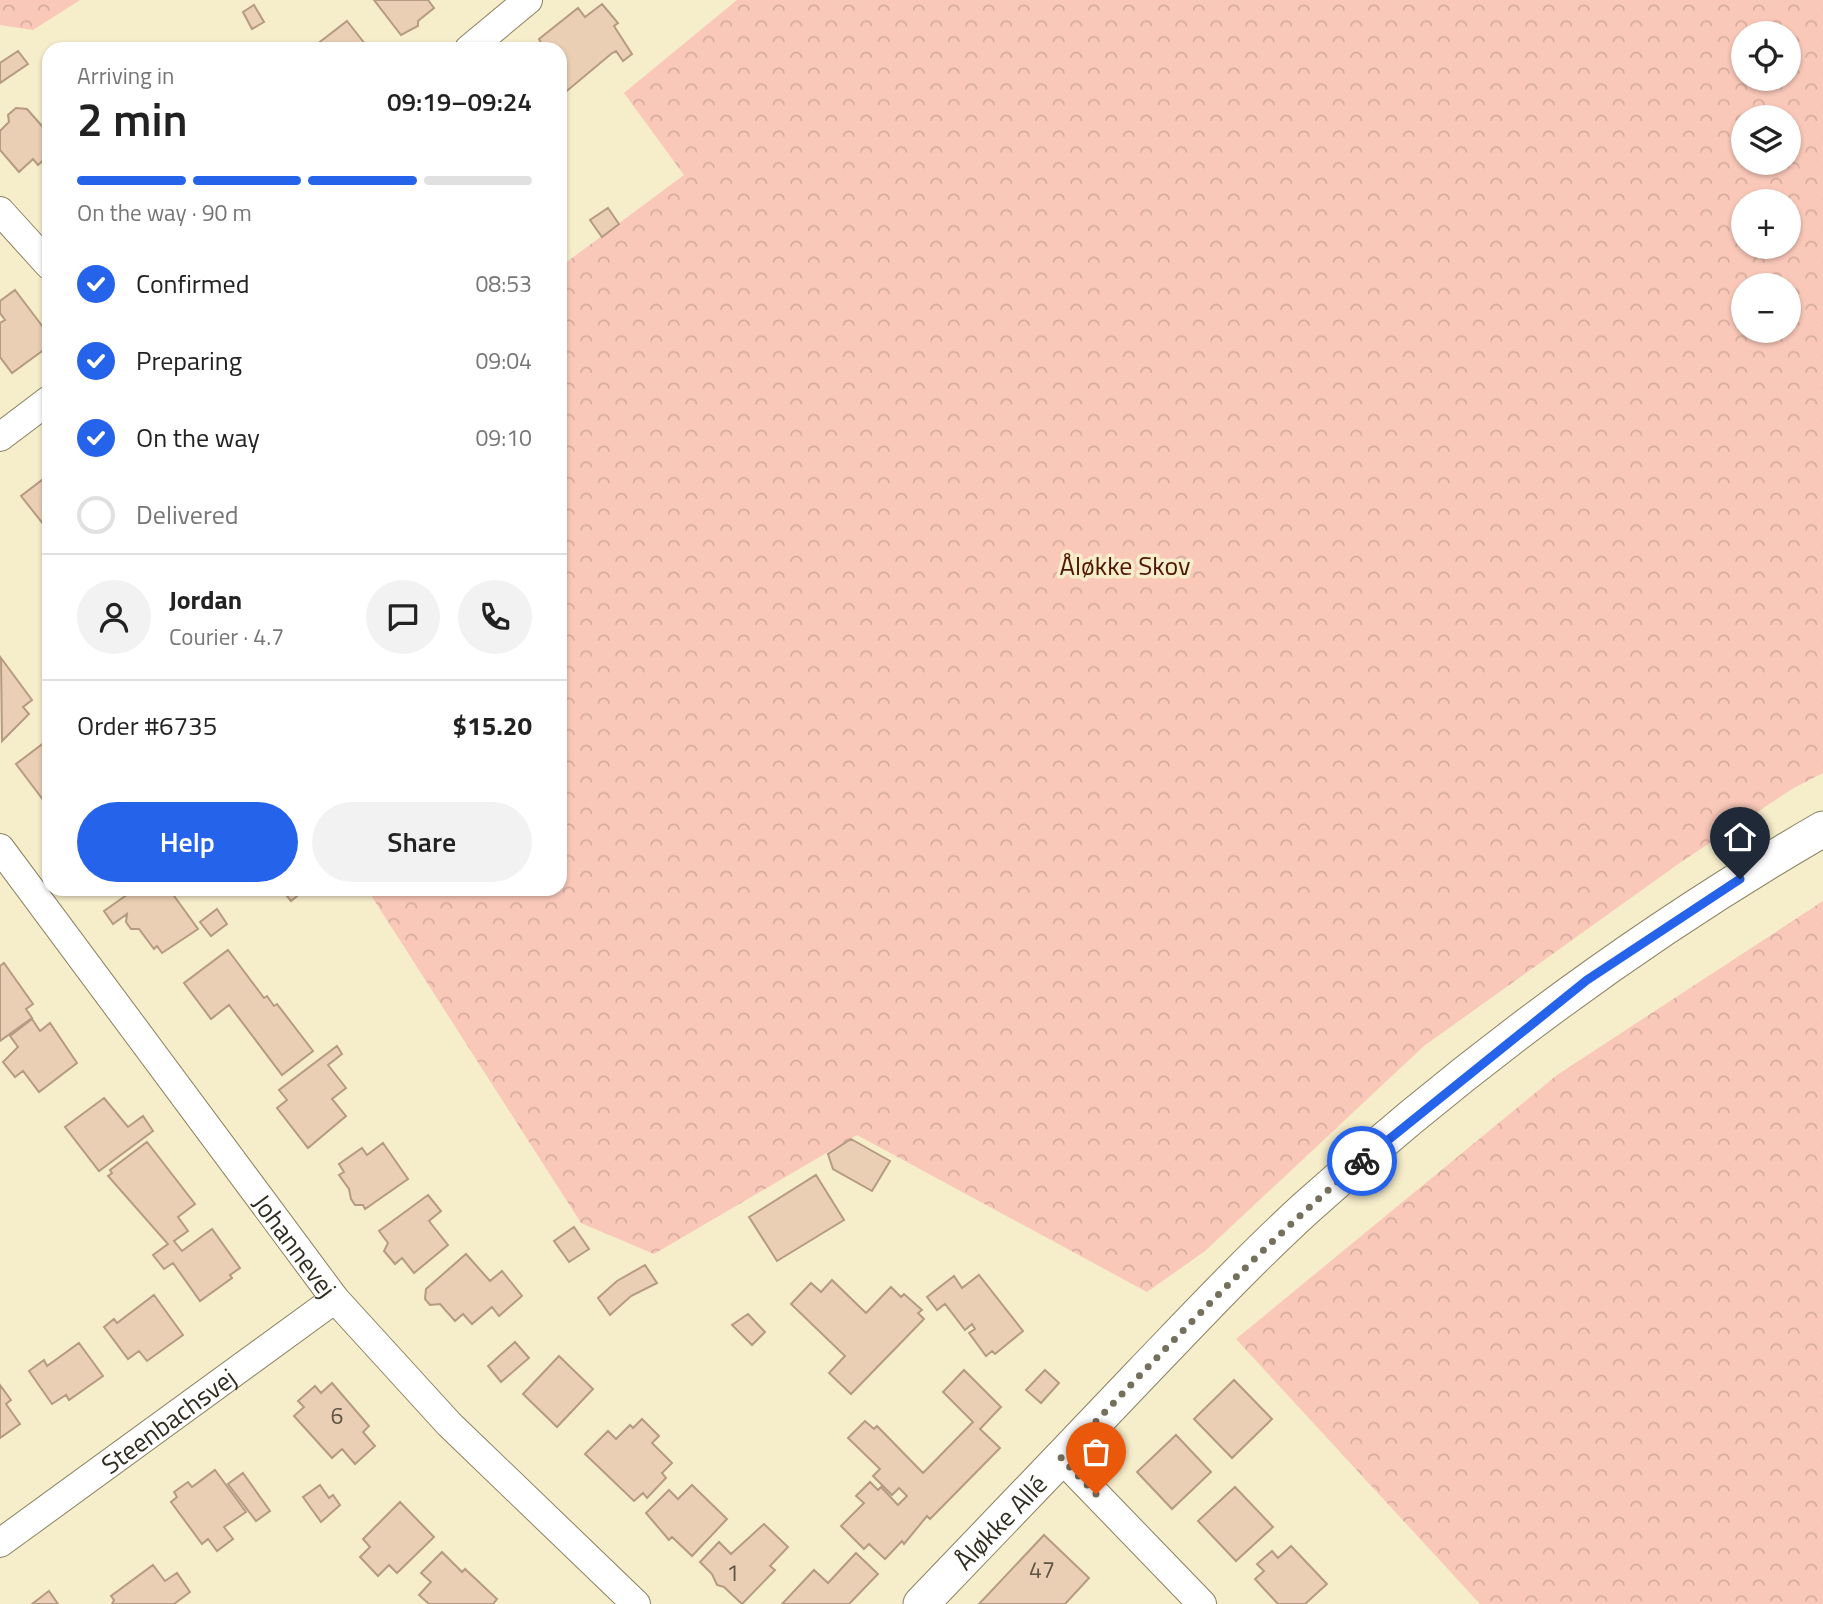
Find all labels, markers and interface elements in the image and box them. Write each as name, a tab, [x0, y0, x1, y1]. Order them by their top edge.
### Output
map controls	[1731, 21, 1801, 343]
button: locate	[1731, 21, 1801, 91]
text: Arriving in	[77, 58, 174, 93]
text: 09:19–09:24	[387, 82, 532, 121]
text: 2 min	[77, 84, 188, 154]
button: layers	[1731, 105, 1801, 175]
button: +	[1731, 189, 1801, 259]
text: On the way · 90 m	[77, 195, 252, 230]
text: Confirmed	[136, 264, 250, 303]
icon: check	[77, 265, 115, 303]
text: 08:53	[475, 266, 532, 301]
button: −	[1731, 273, 1801, 343]
text: Preparing	[136, 341, 242, 380]
icon: check	[77, 342, 115, 380]
text: 09:04	[475, 343, 532, 378]
text: On the way	[136, 418, 260, 457]
icon: check	[77, 419, 115, 457]
text: 09:10	[475, 420, 532, 455]
text: Delivered	[136, 495, 239, 534]
park label: Åløkke Skov	[1060, 546, 1190, 585]
button: person	[77, 580, 151, 654]
text: Jordan	[169, 580, 242, 619]
button: chat	[366, 580, 440, 654]
button: phone	[458, 580, 532, 654]
text: Courier · 4.7	[169, 619, 284, 654]
text: Order #6735	[77, 706, 217, 745]
text: $15.20	[453, 706, 532, 745]
button: Help	[77, 802, 298, 882]
button: Share	[312, 802, 532, 882]
pin	[1710, 807, 1770, 879]
icon: home	[1721, 818, 1759, 856]
courier	[1327, 1126, 1397, 1196]
icon: bike	[1343, 1142, 1381, 1180]
street label: Johannevej	[244, 1186, 347, 1305]
street label: Steenbachsvej	[93, 1358, 244, 1483]
house number: 6	[331, 1398, 343, 1433]
pin	[1066, 1422, 1126, 1494]
icon: bag	[1077, 1433, 1115, 1471]
street label: Åløkke Allé	[945, 1465, 1055, 1578]
house number: 47	[1029, 1552, 1055, 1587]
house number: 1	[727, 1555, 739, 1590]

